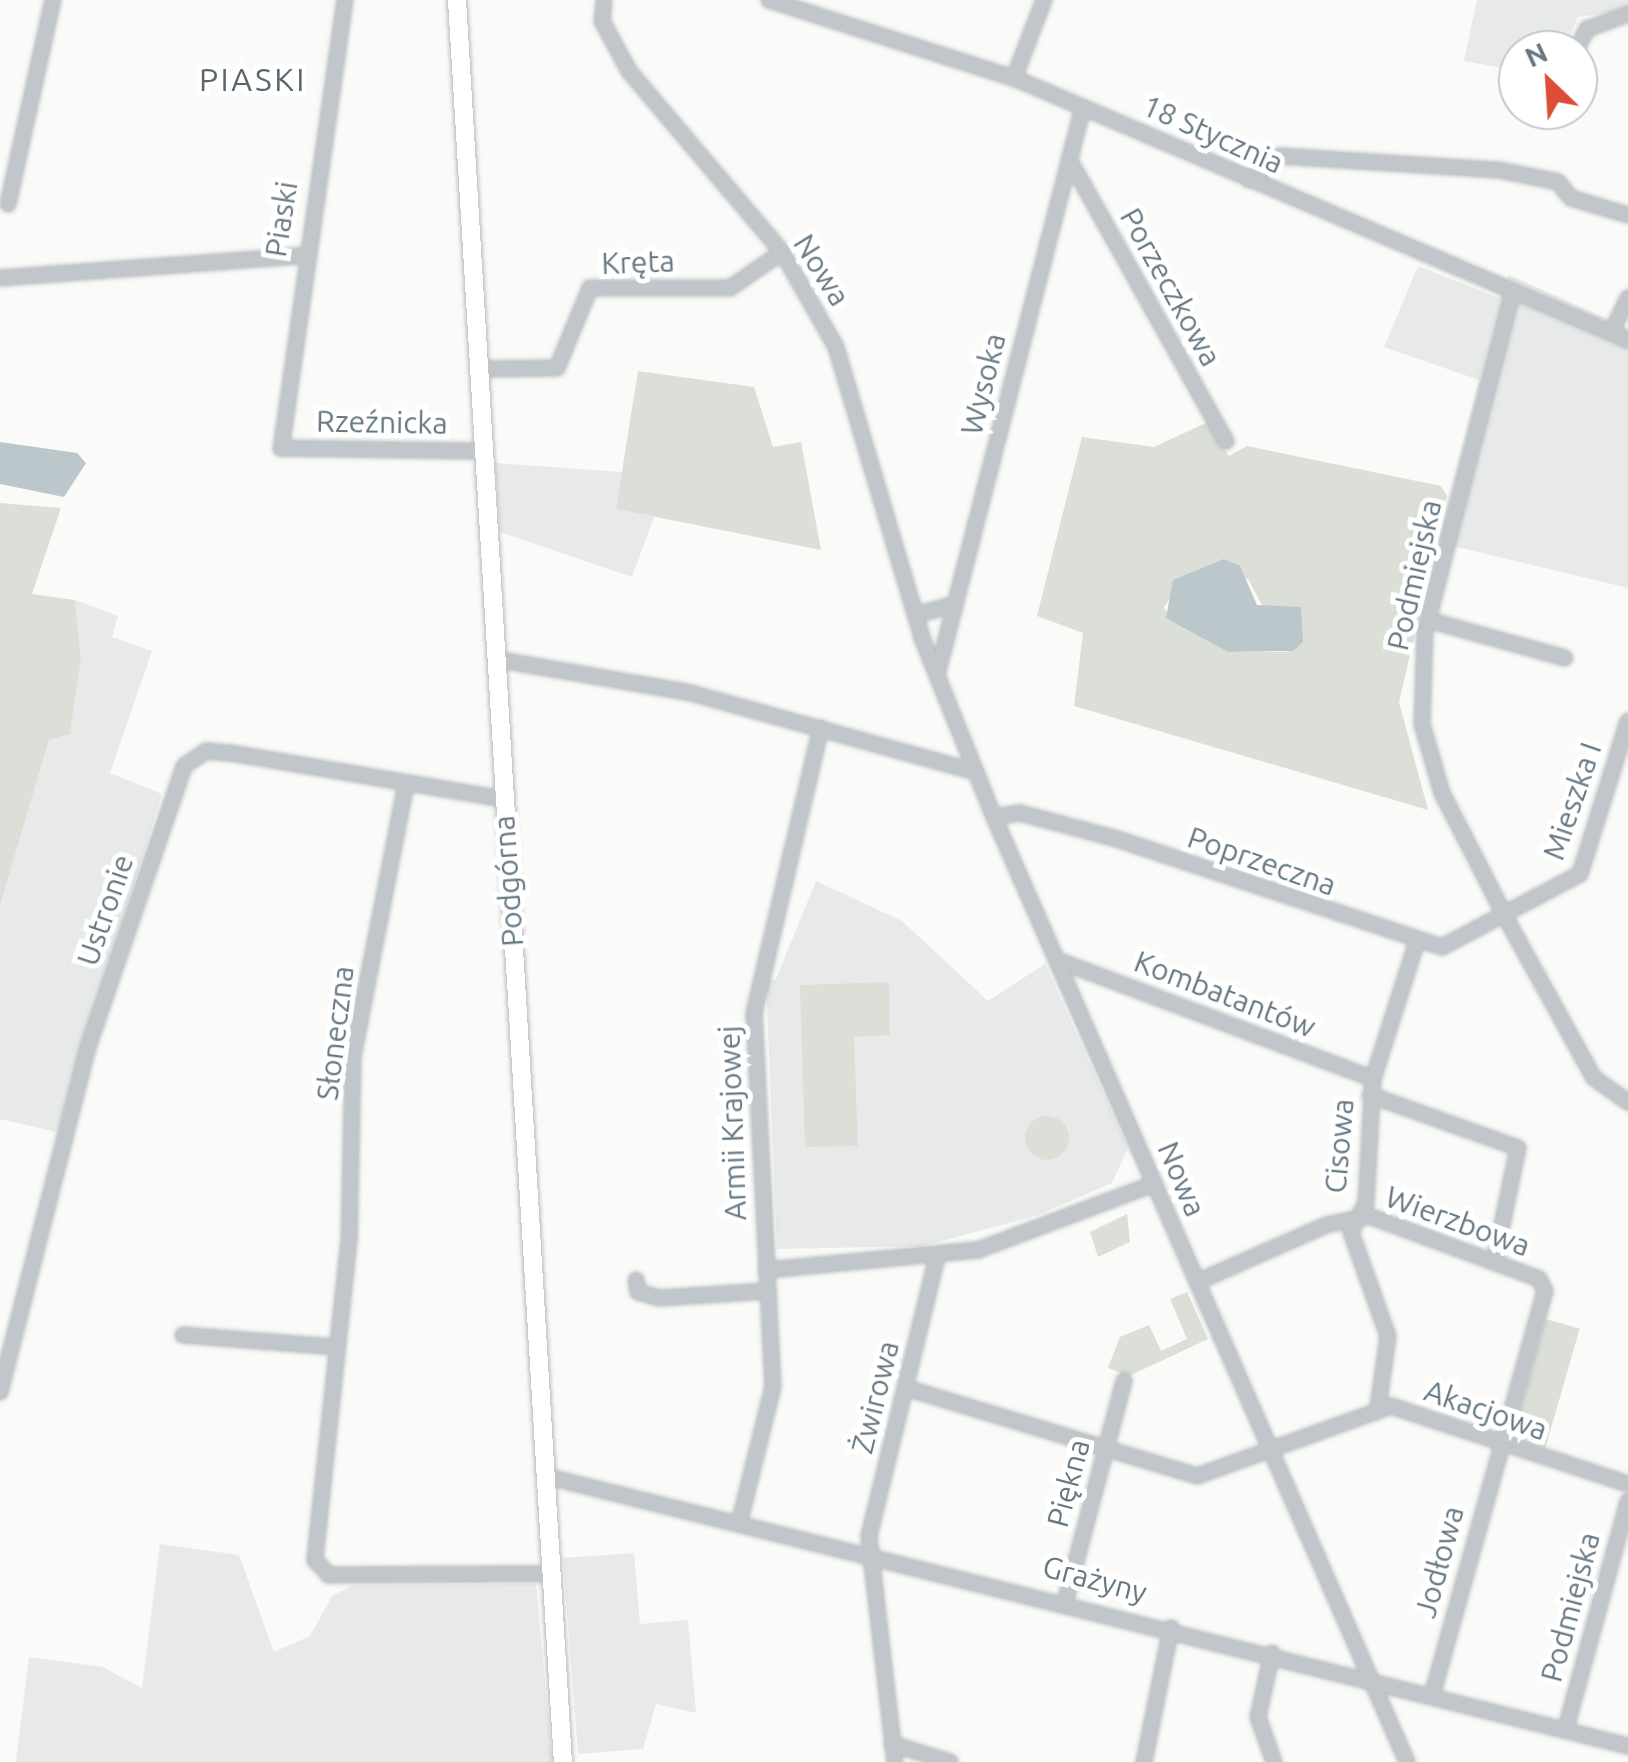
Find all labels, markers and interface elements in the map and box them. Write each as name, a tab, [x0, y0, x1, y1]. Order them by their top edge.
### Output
north arrow	[1498, 30, 1598, 130]
text: N	[1520, 36, 1552, 73]
district label: PIASKI	[199, 60, 307, 98]
street label: 18 Stycznia	[1137, 87, 1289, 181]
street label: Piaski	[257, 179, 305, 259]
street label: Porzeczkowa	[1113, 202, 1229, 372]
street label: Nowa	[786, 228, 858, 312]
street label: Kręta	[601, 243, 675, 281]
street label: Wysoka	[953, 330, 1013, 438]
street label: Rzeźnicka	[316, 403, 448, 441]
street label: Podmiejska	[1379, 496, 1449, 654]
street label: Mieszka I	[1535, 738, 1609, 864]
street label: Podgórna	[485, 814, 531, 948]
street label: Poprzeczna	[1183, 819, 1341, 903]
street label: Ustronie	[69, 850, 141, 970]
street label: Kombatantów	[1129, 943, 1321, 1045]
street label: Słoneczna	[309, 964, 361, 1102]
street label: Armii Krajowej	[711, 1025, 753, 1221]
street label: Cisowa	[1317, 1097, 1361, 1195]
street label: Nowa	[1150, 1136, 1214, 1222]
street label: Wierzbowa	[1381, 1178, 1535, 1264]
street label: Żwirowa	[844, 1337, 906, 1457]
street label: Akacjowa	[1420, 1372, 1552, 1448]
street label: Piękna	[1039, 1435, 1097, 1531]
street label: Jodłowa	[1407, 1502, 1471, 1622]
street label: Podmiejska	[1533, 1528, 1607, 1686]
street label: Grażyny	[1039, 1548, 1151, 1610]

